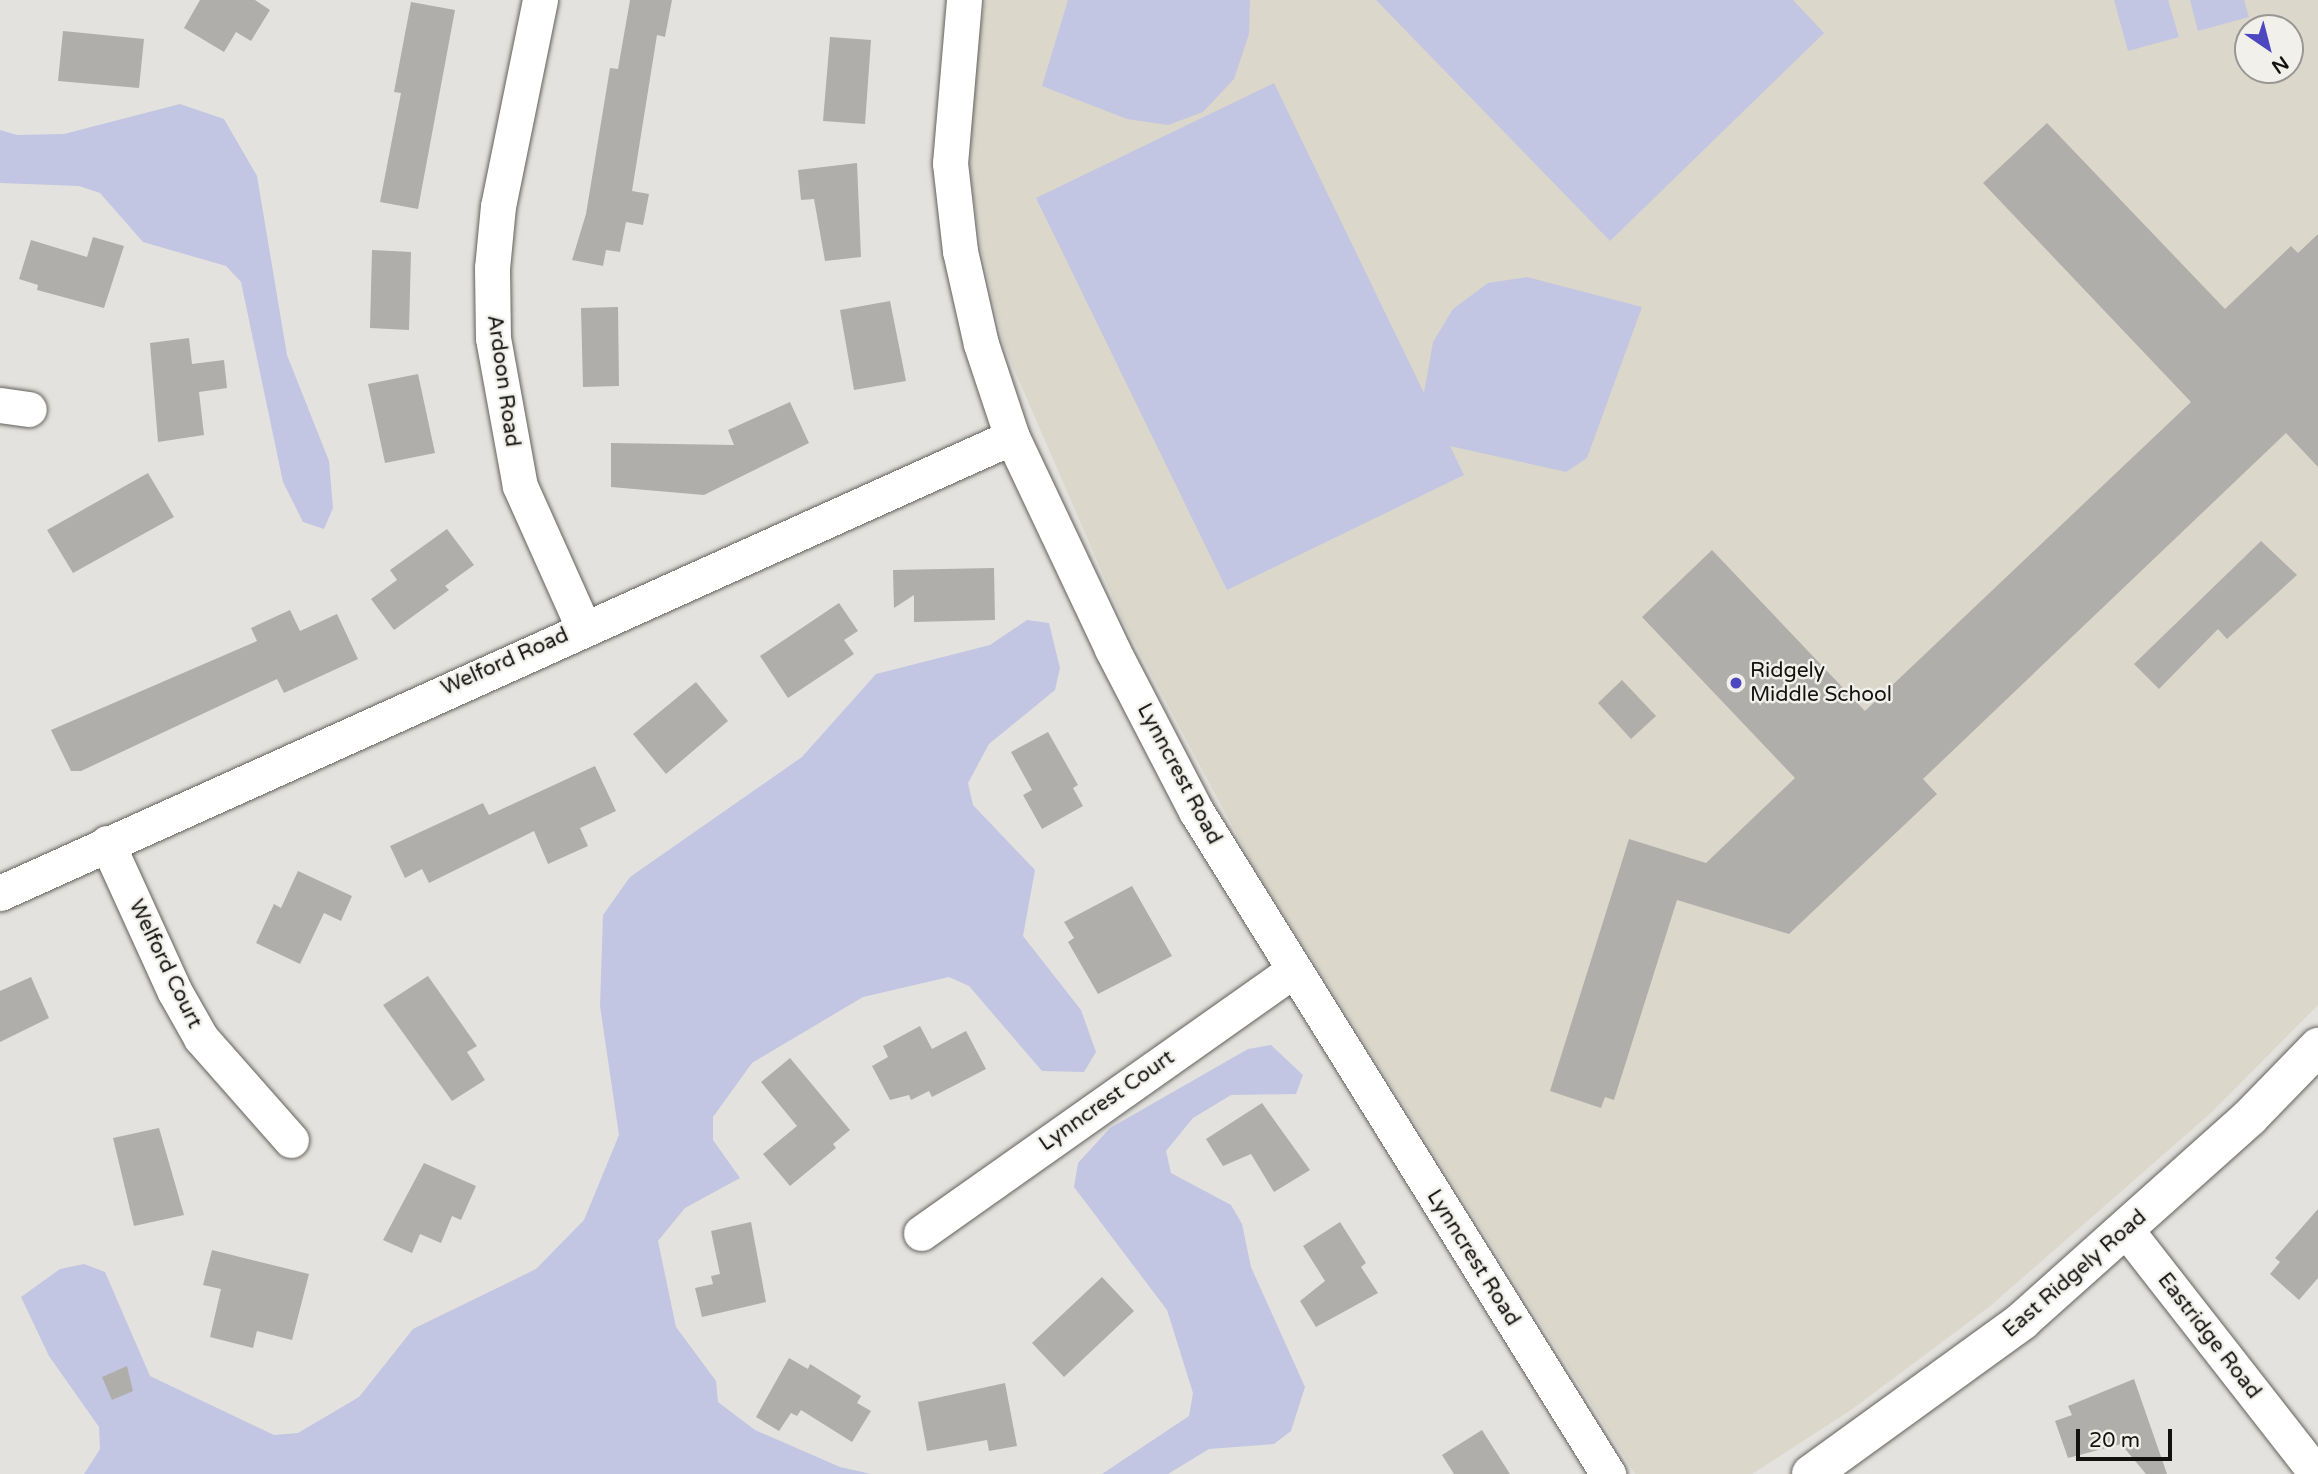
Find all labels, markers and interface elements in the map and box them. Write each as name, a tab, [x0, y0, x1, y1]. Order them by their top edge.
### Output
north arrow	[2234, 14, 2304, 84]
text: N	[2267, 51, 2292, 78]
street label: Ardoon Road	[481, 313, 525, 449]
street label: Welford Road	[437, 623, 573, 701]
place label: Ridgely Middle School	[1750, 658, 1892, 708]
marker: Ridgely Middle School	[1728, 675, 1744, 691]
street label: Lynncrest Road	[1131, 699, 1227, 849]
street label: Welford Court	[123, 896, 207, 1032]
street label: Lynncrest Court	[1035, 1045, 1179, 1157]
street label: Lynncrest Road	[1421, 1185, 1525, 1331]
street label: East Ridgely Road	[1998, 1205, 2152, 1343]
street label: Eastridge Road	[2152, 1268, 2266, 1404]
scale bar	[2080, 1414, 2176, 1458]
text: 20 m	[2089, 1428, 2140, 1453]

